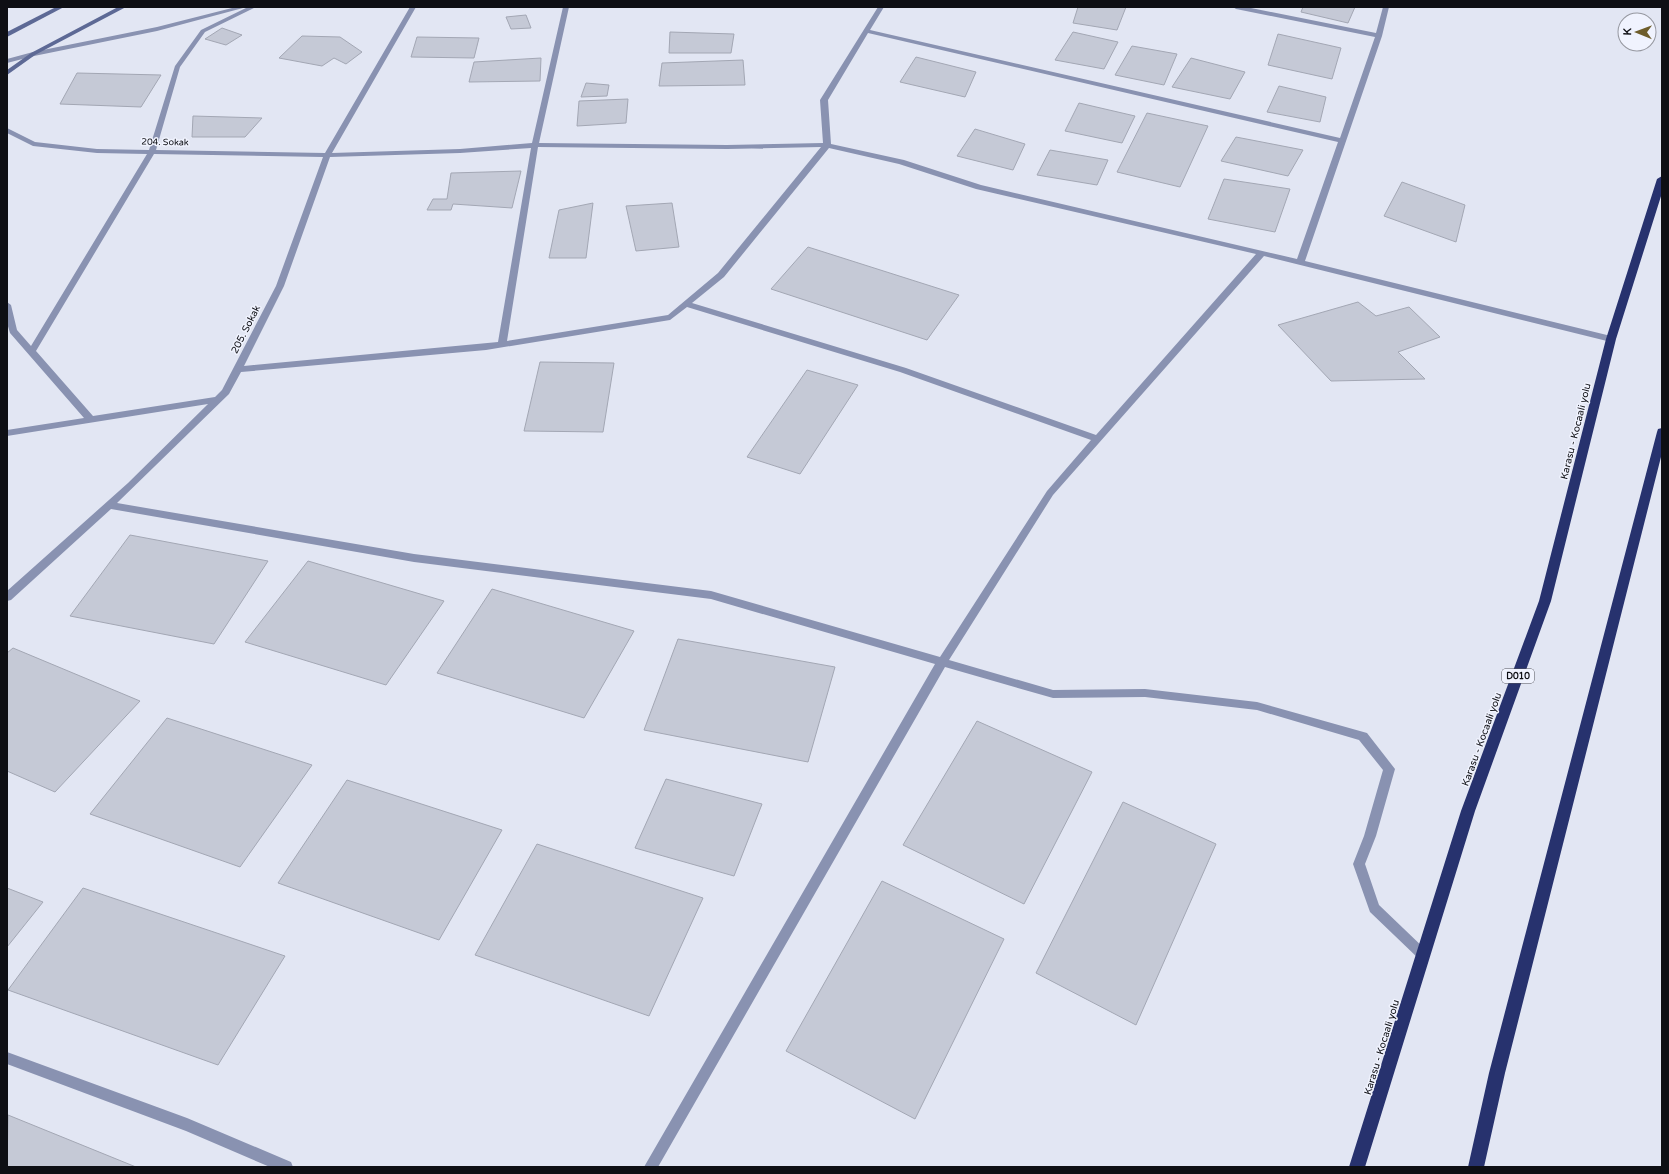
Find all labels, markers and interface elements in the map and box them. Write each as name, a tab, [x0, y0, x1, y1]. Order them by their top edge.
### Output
north arrow	[1617, 12, 1657, 52]
text: K	[1621, 27, 1634, 36]
street label: 204. Sokak	[141, 137, 189, 148]
street label: 205. Sokak	[229, 303, 263, 356]
street label: Karasu - Kocaali yolu	[1558, 382, 1594, 481]
road number: D010	[1502, 669, 1534, 683]
street label: Karasu - Kocaali yolu	[1459, 691, 1504, 788]
street label: Karasu - Kocaali yolu	[1362, 998, 1402, 1096]

